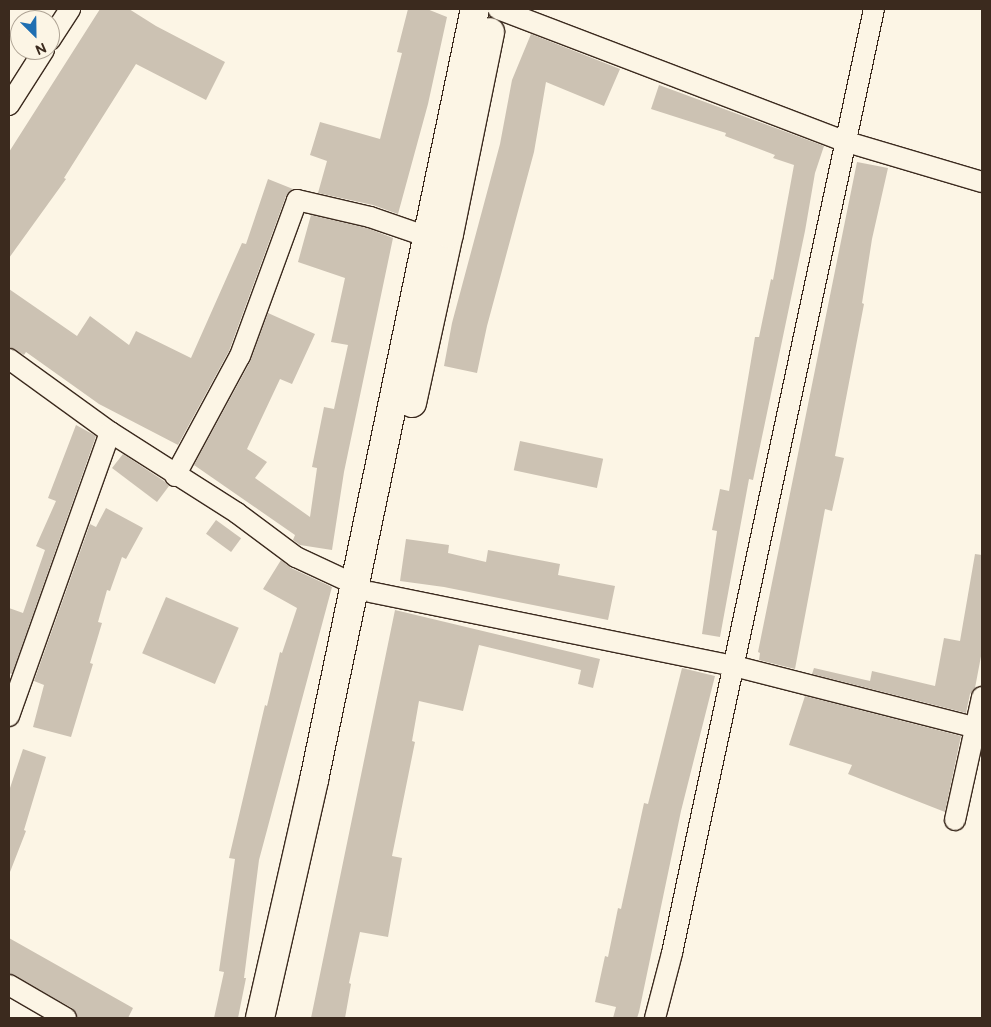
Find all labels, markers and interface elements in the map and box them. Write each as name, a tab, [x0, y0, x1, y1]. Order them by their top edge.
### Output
north arrow	[10, 10, 60, 60]
text: N	[33, 38, 49, 58]

